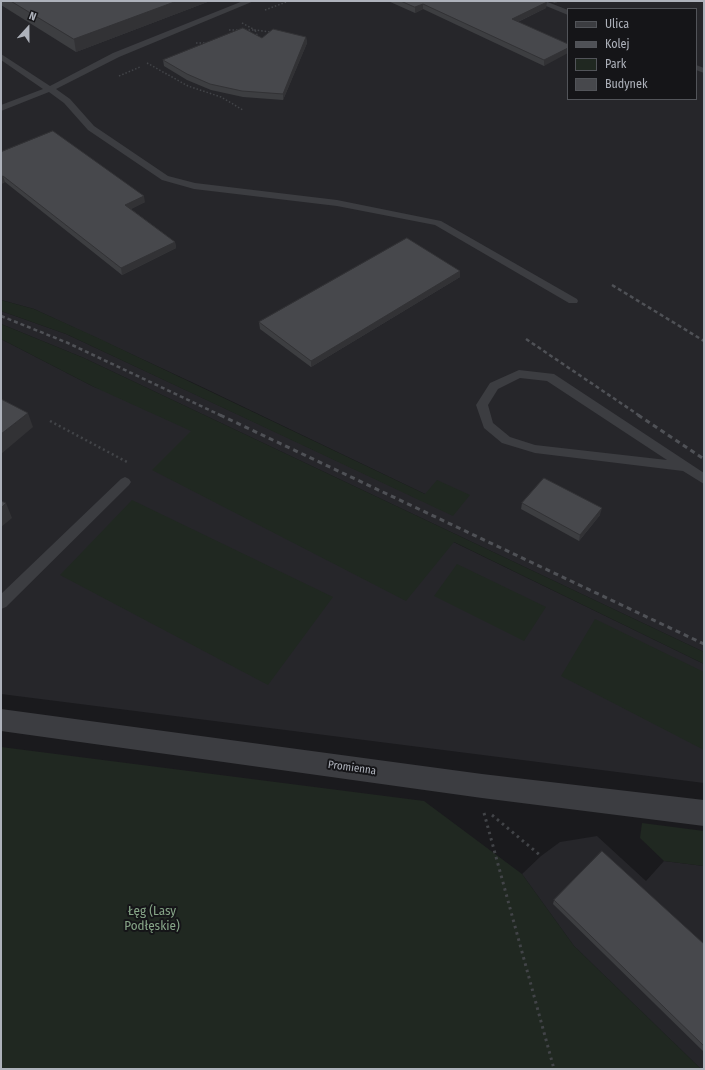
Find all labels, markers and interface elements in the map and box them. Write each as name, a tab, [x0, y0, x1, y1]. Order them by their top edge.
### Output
north arrow	[8, 8, 48, 48]
legend	[567, 8, 697, 100]
text: N	[27, 9, 38, 24]
text: Ulica	[605, 17, 629, 31]
text: Kolej	[605, 37, 630, 51]
text: Park	[605, 57, 626, 71]
text: Budynek	[605, 77, 647, 91]
street label: Promienna	[327, 758, 377, 778]
park label: Łęg (Lasy Podłęskie)	[124, 903, 180, 934]

